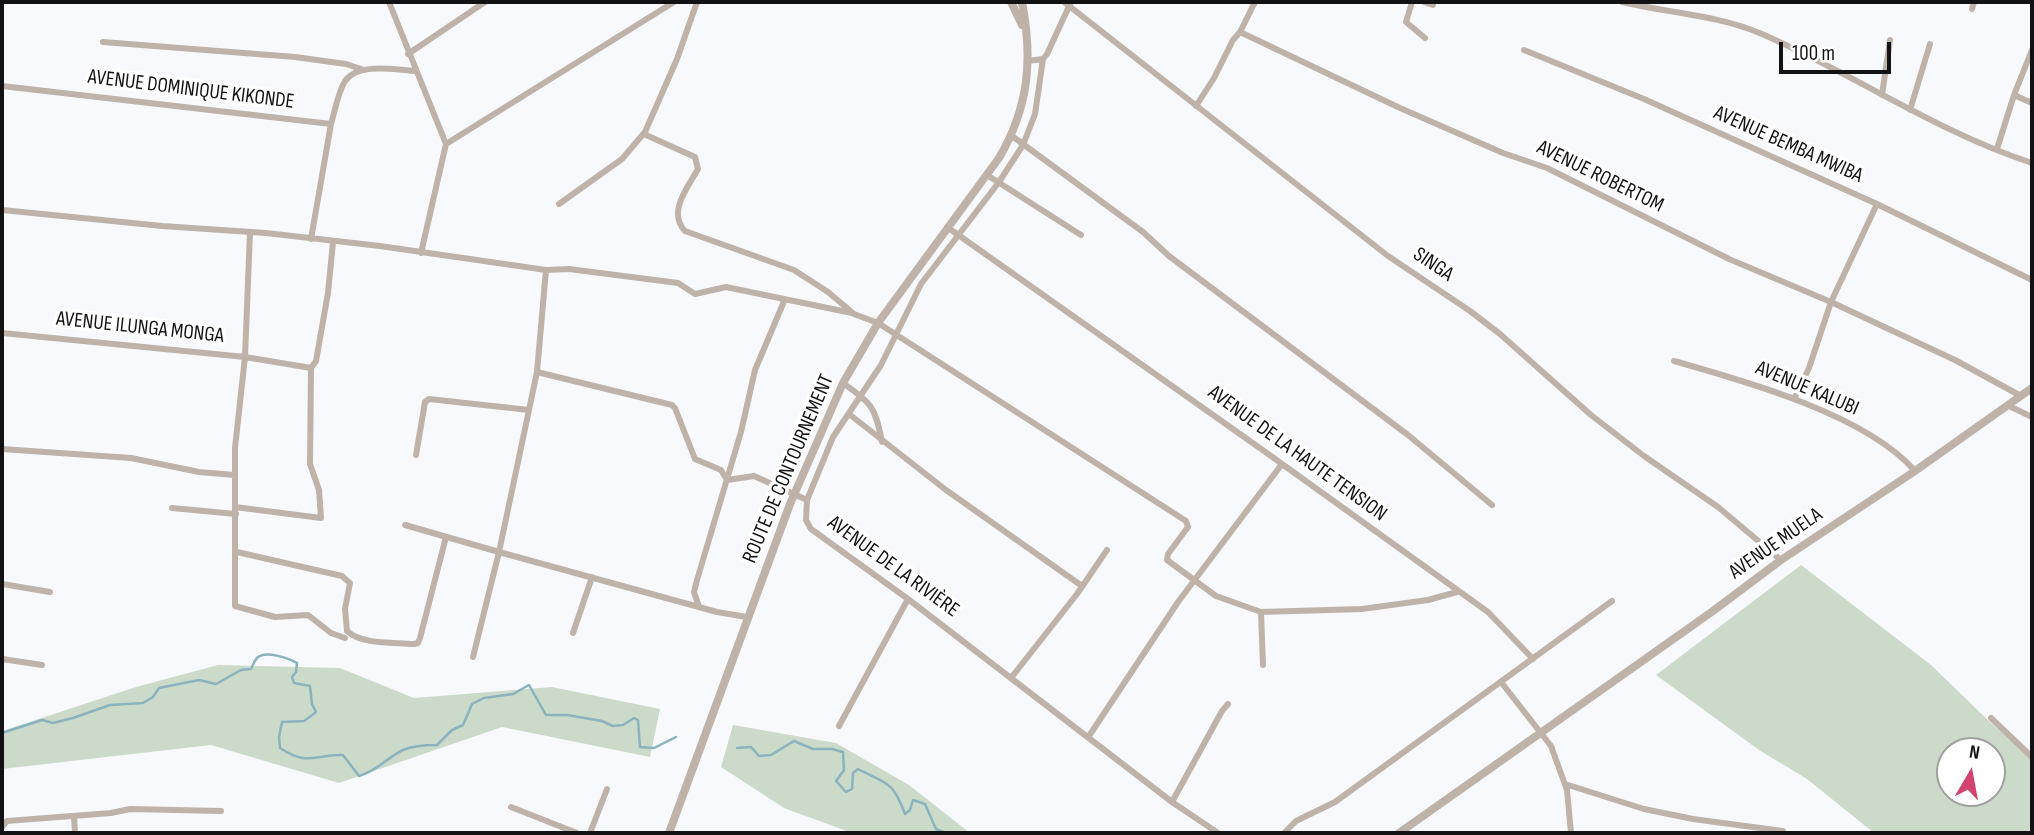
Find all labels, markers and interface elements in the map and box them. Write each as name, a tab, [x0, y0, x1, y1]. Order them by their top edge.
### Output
scale bar	[1782, 28, 1894, 72]
text: 100 m	[1792, 41, 1835, 66]
street label: AVENUE DOMINIQUE KIKONDE	[86, 65, 296, 115]
street label: AVENUE BEMBA MWIBA	[1710, 101, 1866, 189]
street label: AVENUE ROBERTOM	[1533, 135, 1667, 219]
street label: SINGA	[1408, 242, 1458, 288]
street label: AVENUE ILUNGA MONGA	[55, 307, 225, 349]
street label: AVENUE KALUBI	[1752, 356, 1862, 422]
street label: ROUTE DE CONTOURNEMENT	[738, 371, 840, 567]
street label: AVENUE DE LA HAUTE TENSION	[1203, 381, 1391, 527]
street label: AVENUE MUELA	[1725, 503, 1827, 585]
street label: AVENUE DE LA RIVIÈRE	[822, 511, 964, 623]
north arrow	[1936, 737, 2006, 807]
text: N	[1967, 741, 1981, 765]

